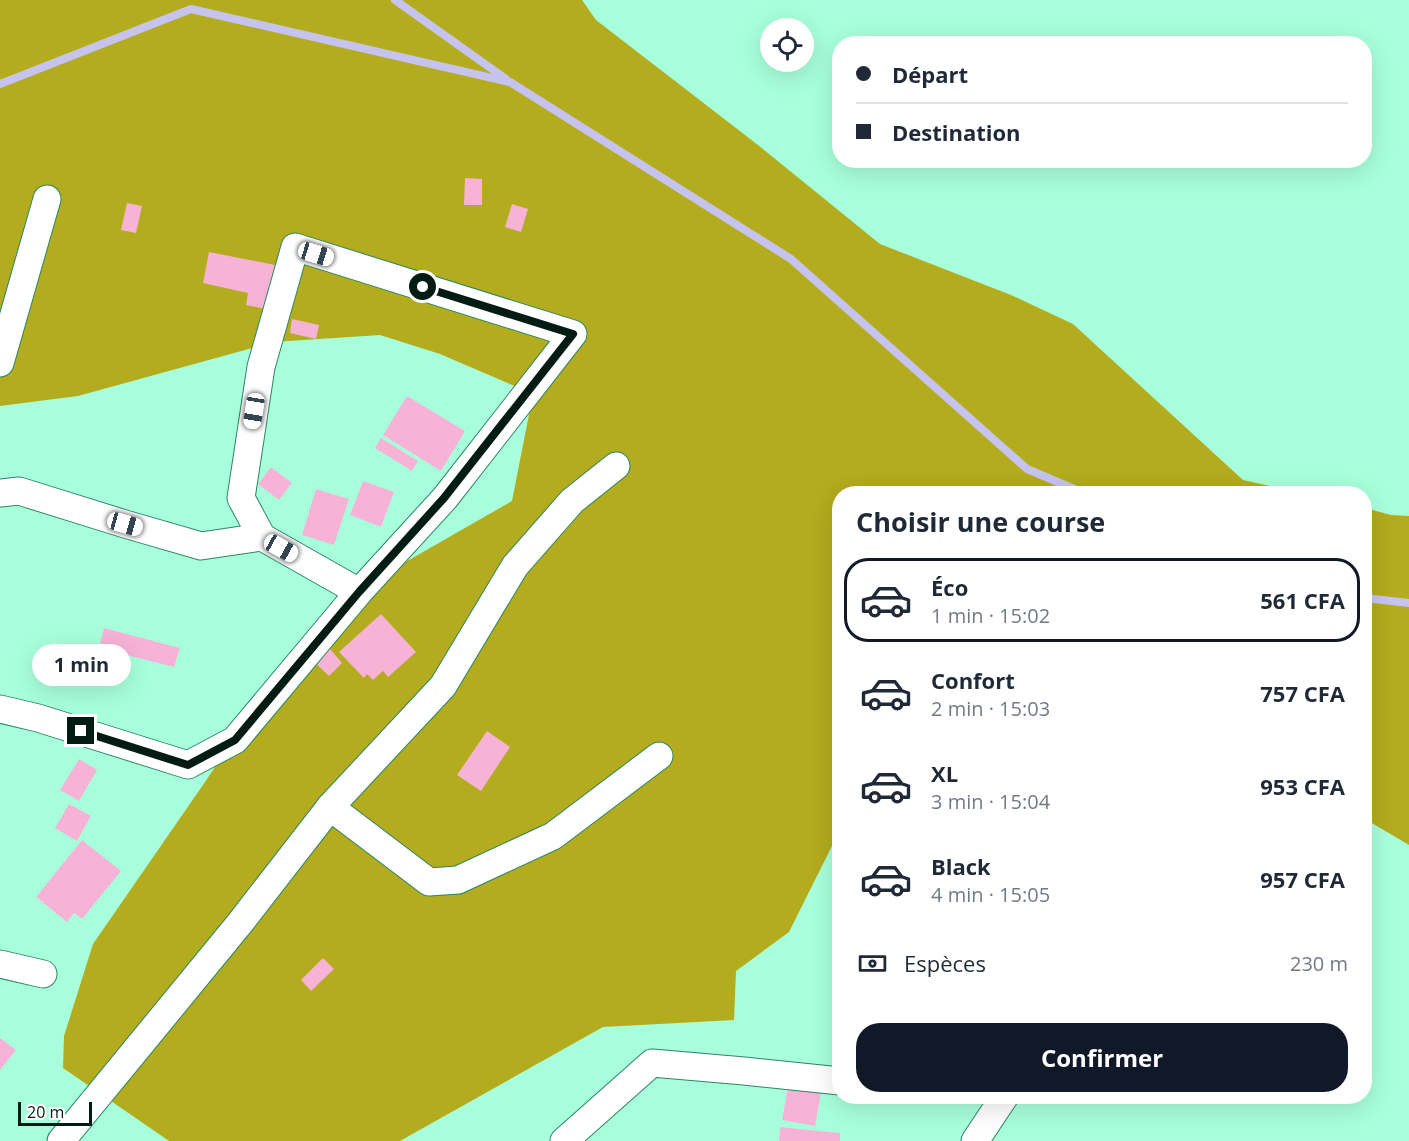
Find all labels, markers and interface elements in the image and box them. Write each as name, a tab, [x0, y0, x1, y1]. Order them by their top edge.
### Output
map controls	[760, 18, 814, 72]
button: locate	[760, 18, 814, 72]
text: Départ	[892, 59, 968, 89]
text: Destination	[892, 117, 1021, 147]
car	[296, 240, 336, 268]
route start	[409, 273, 436, 300]
car	[242, 392, 266, 430]
text: Choisir une course	[856, 503, 1105, 540]
car	[105, 510, 145, 538]
car	[261, 531, 301, 565]
text: Éco	[931, 572, 968, 602]
icon: car	[859, 573, 913, 627]
text: 561 CFA	[1260, 585, 1345, 615]
text: 1 min · 15:02	[931, 602, 1050, 629]
callout: 1 min	[32, 644, 130, 686]
text: 1 min	[54, 651, 109, 678]
text: Confort	[931, 665, 1015, 695]
icon: car	[859, 666, 913, 720]
text: 757 CFA	[1260, 678, 1345, 708]
text: 2 min · 15:03	[931, 695, 1050, 722]
route end	[67, 717, 94, 744]
text: XL	[931, 758, 958, 788]
icon: car	[859, 759, 913, 813]
text: 953 CFA	[1260, 771, 1345, 801]
text: 3 min · 15:04	[931, 788, 1050, 815]
text: Black	[931, 851, 991, 881]
icon: car	[859, 852, 913, 906]
text: 957 CFA	[1260, 864, 1345, 894]
text: 4 min · 15:05	[931, 881, 1050, 908]
icon: cash	[856, 947, 889, 980]
text: Espèces	[904, 948, 986, 978]
text: 230 m	[1290, 950, 1348, 977]
button: Confirmer	[856, 1023, 1348, 1092]
scale bar	[18, 1099, 92, 1126]
text: 20 m	[27, 1101, 64, 1123]

